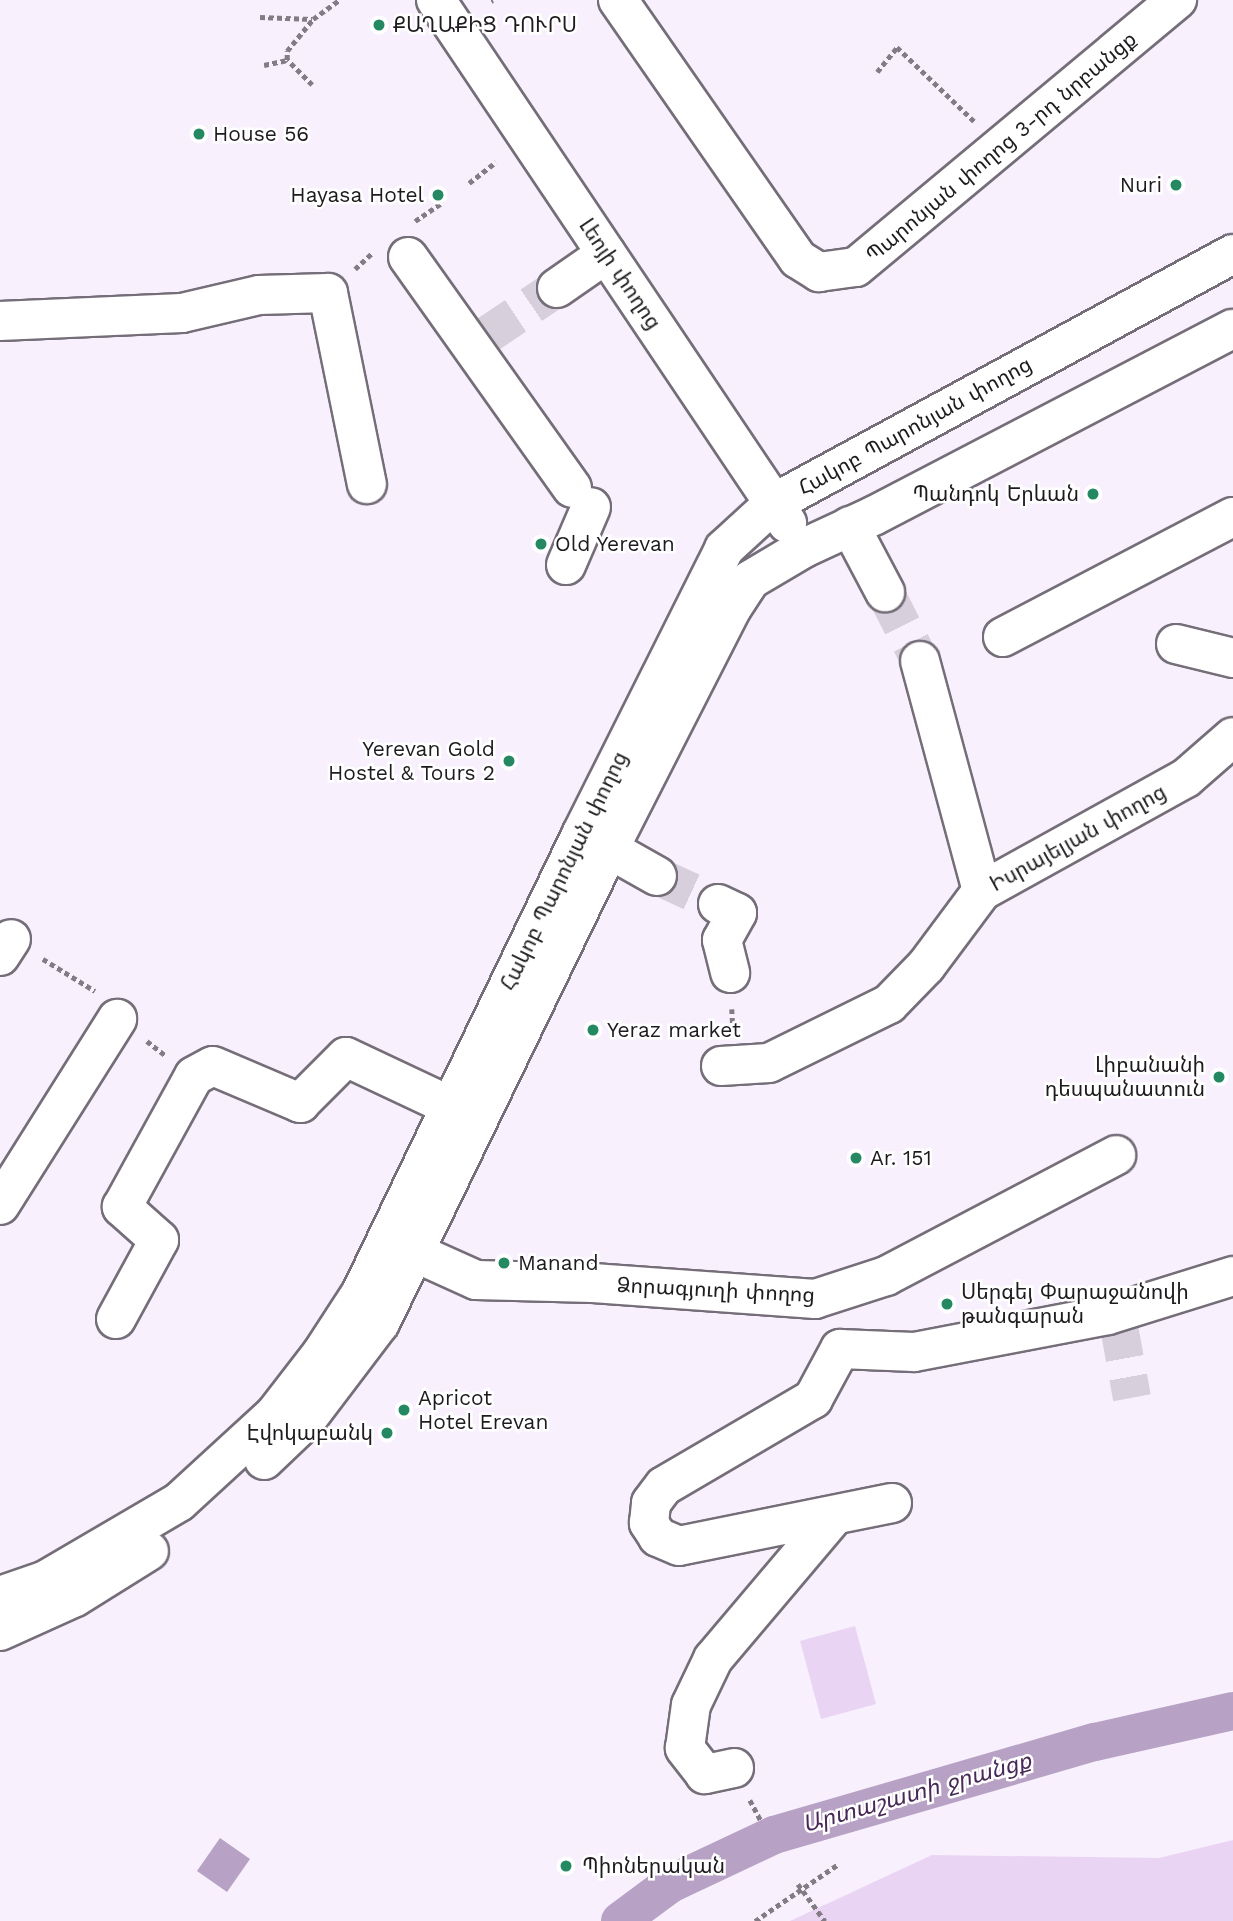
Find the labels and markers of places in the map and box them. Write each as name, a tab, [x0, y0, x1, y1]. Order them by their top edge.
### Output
place label: ՔԱՂԱՔԻՑ ԴՈՒՐՍ	[393, 12, 577, 38]
marker: ՔԱՂԱՔԻՑ ԴՈՒՐՍ	[371, 17, 387, 33]
place label: House 56	[213, 121, 309, 147]
marker: House 56	[191, 126, 207, 142]
place label: Nuri	[1120, 172, 1162, 198]
marker: Nuri	[1168, 177, 1184, 193]
place label: Hayasa Hotel	[290, 182, 424, 208]
marker: Hayasa Hotel	[430, 187, 446, 203]
place label: Պանդոկ Երևան	[912, 481, 1079, 507]
marker: Պանդոկ Երևան	[1085, 486, 1101, 502]
place label: Old Yerevan	[555, 531, 676, 557]
marker: Old Yerevan	[533, 536, 549, 552]
place label: Yerevan Gold Hostel & Tours 2	[327, 736, 495, 786]
marker: Yerevan Gold Hostel & Tours 2	[501, 753, 517, 769]
place label: Yeraz market	[607, 1017, 741, 1043]
marker: Yeraz market	[585, 1022, 601, 1038]
place label: Լիբանանի դեսպանատուն	[1045, 1052, 1205, 1102]
marker: Լիբանանի դեսպանատուն	[1211, 1069, 1227, 1085]
place label: Ar. 151	[870, 1145, 932, 1171]
marker: Ar. 151	[848, 1150, 864, 1166]
place label: Manand	[518, 1250, 599, 1276]
marker: Manand	[496, 1255, 512, 1271]
place label: Սերգեյ Փարաջանովի թանգարան	[961, 1279, 1189, 1329]
marker: Սերգեյ Փարաջանովի թանգարան	[939, 1296, 955, 1312]
place label: Apricot Hotel Erevan	[418, 1385, 549, 1435]
marker: Apricot Hotel Erevan	[396, 1402, 412, 1418]
place label: Էվոկաբանկ	[246, 1420, 373, 1446]
marker: Էվոկաբանկ	[379, 1425, 395, 1441]
place label: Պիոներական	[582, 1853, 725, 1879]
marker: Պիոներական	[556, 1856, 576, 1876]

